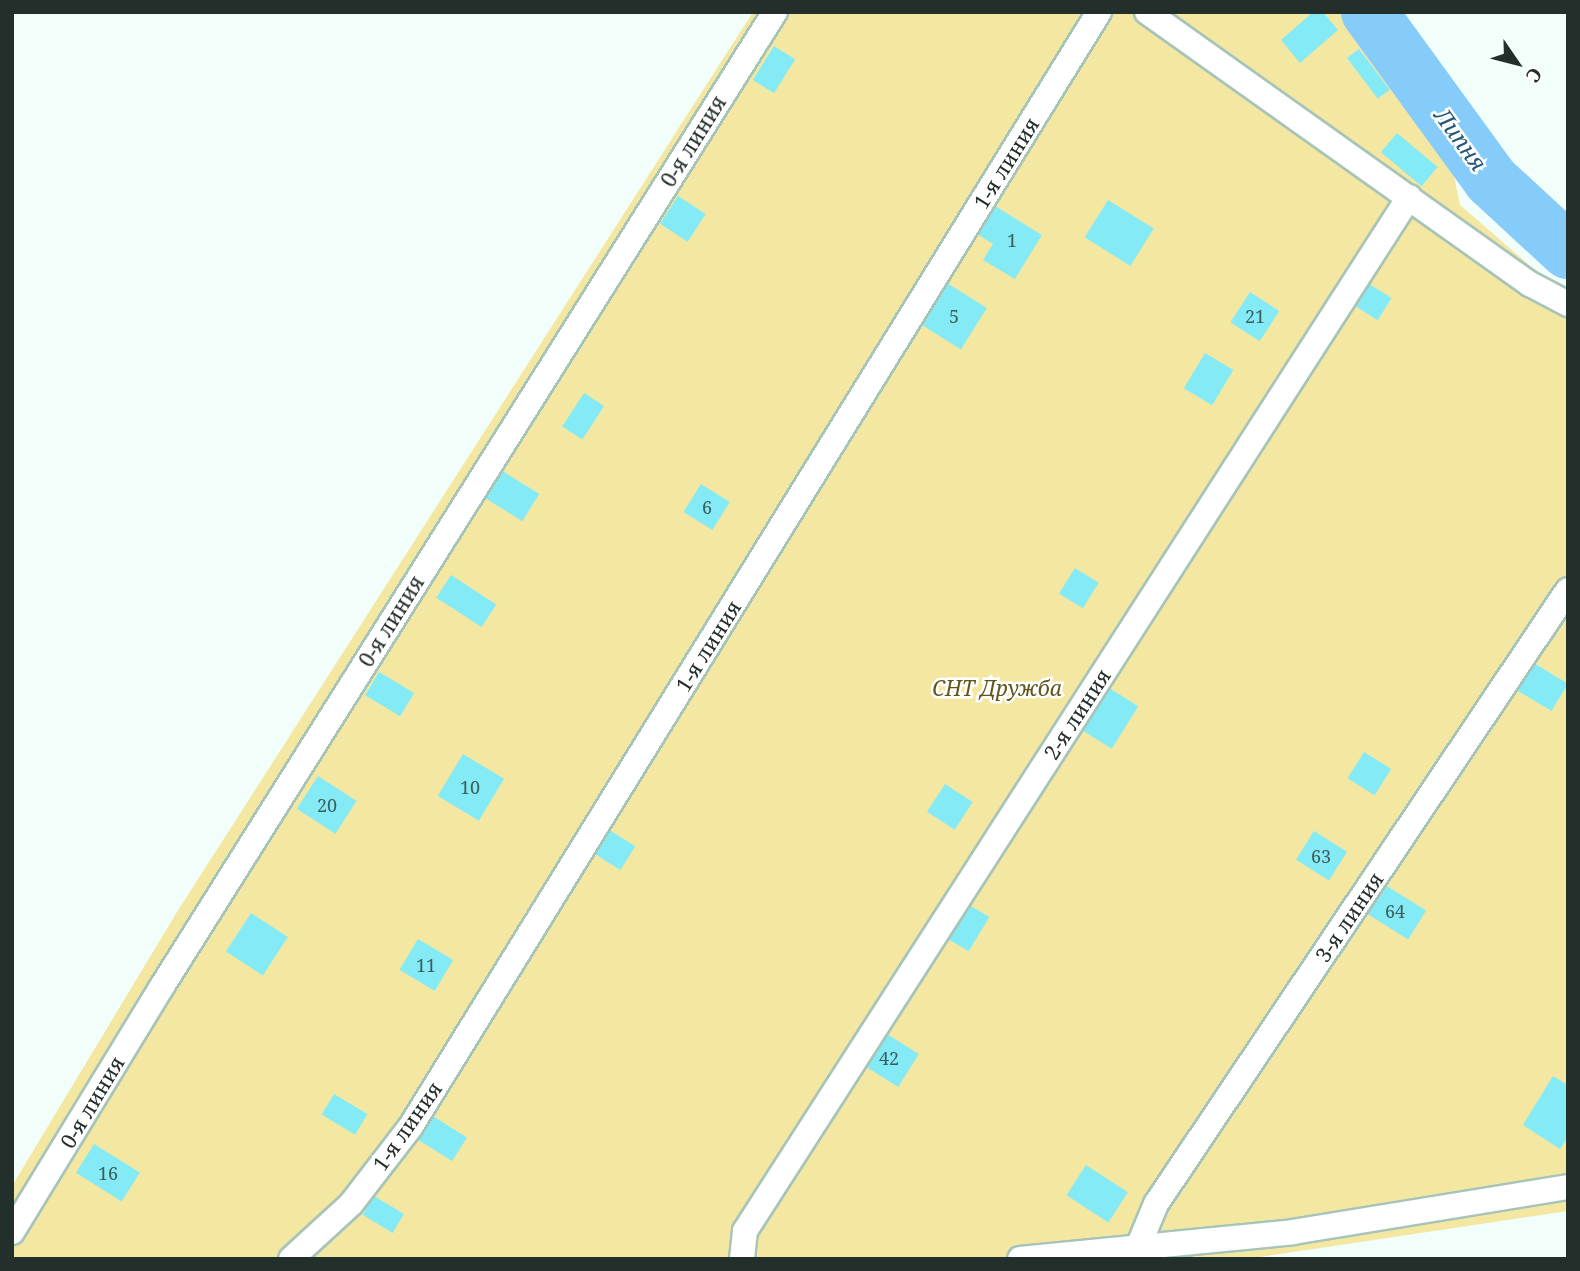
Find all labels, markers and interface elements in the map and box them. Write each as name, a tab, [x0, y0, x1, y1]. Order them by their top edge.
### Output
north arrow	[1482, 28, 1552, 98]
text: С	[1520, 62, 1548, 88]
street label: 0-я линия	[655, 91, 731, 191]
water label: Липня	[1429, 102, 1493, 176]
street label: 1-я линия	[968, 113, 1044, 213]
house number: 1	[1007, 229, 1017, 251]
house number: 5	[949, 305, 959, 327]
house number: 21	[1245, 305, 1265, 327]
house number: 6	[702, 496, 712, 518]
street label: 0-я линия	[353, 571, 429, 671]
street label: 1-я линия	[670, 596, 746, 696]
street label: 2-я линия	[1038, 664, 1116, 764]
park label: СНТ Дружба	[932, 675, 1062, 701]
house number: 10	[460, 776, 480, 798]
house number: 20	[317, 794, 337, 816]
house number: 63	[1311, 845, 1331, 867]
street label: 3-я линия	[1310, 867, 1388, 967]
house number: 64	[1385, 900, 1405, 922]
house number: 11	[416, 954, 436, 976]
house number: 42	[879, 1047, 899, 1069]
street label: 0-я линия	[55, 1051, 129, 1153]
street label: 1-я линия	[367, 1077, 447, 1175]
house number: 16	[98, 1162, 118, 1184]

